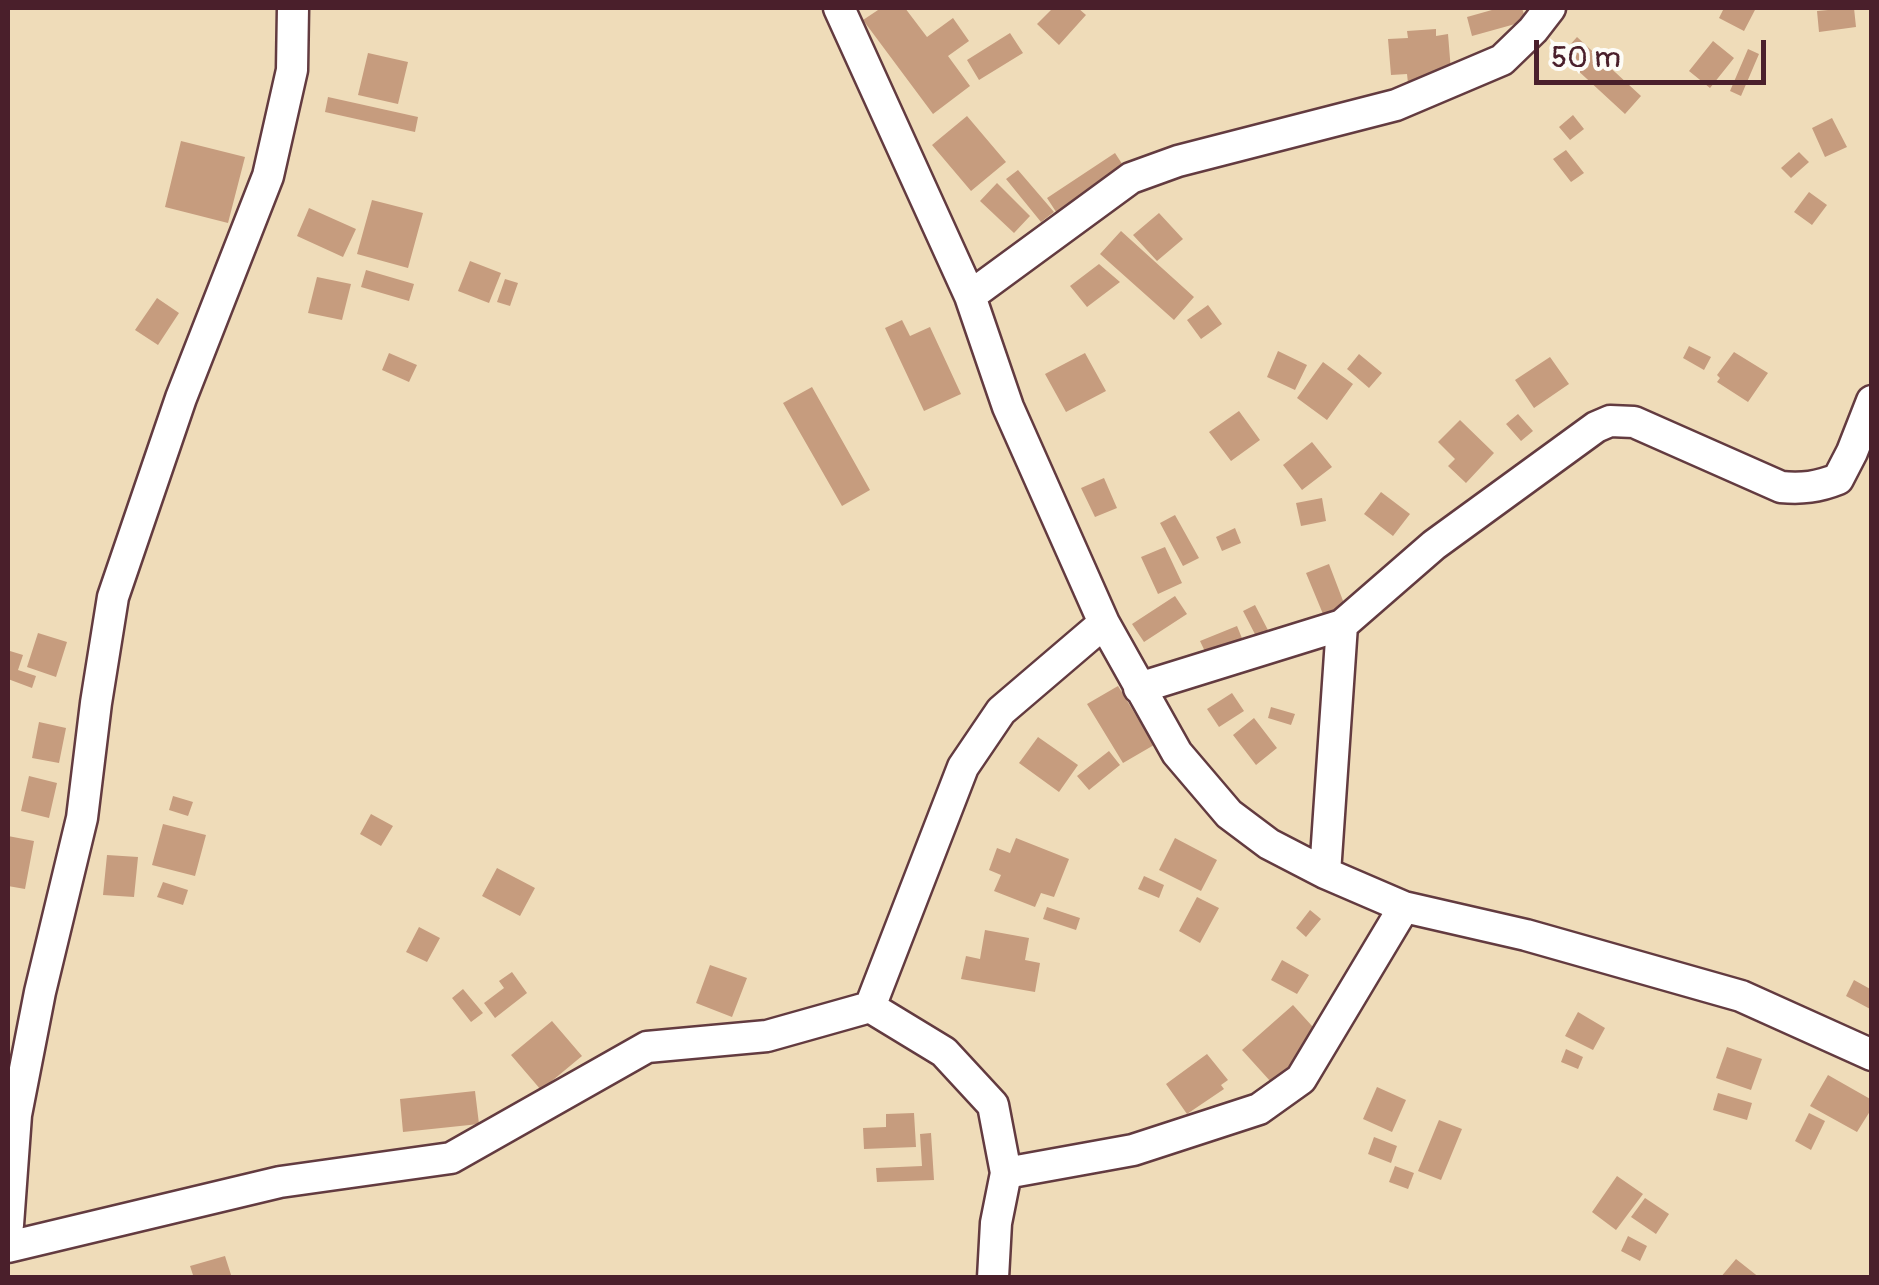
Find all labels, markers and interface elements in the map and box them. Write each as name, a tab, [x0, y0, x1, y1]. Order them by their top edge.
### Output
scale bar	[1539, 20, 1772, 82]
text: 50 m	[1551, 39, 1621, 76]

